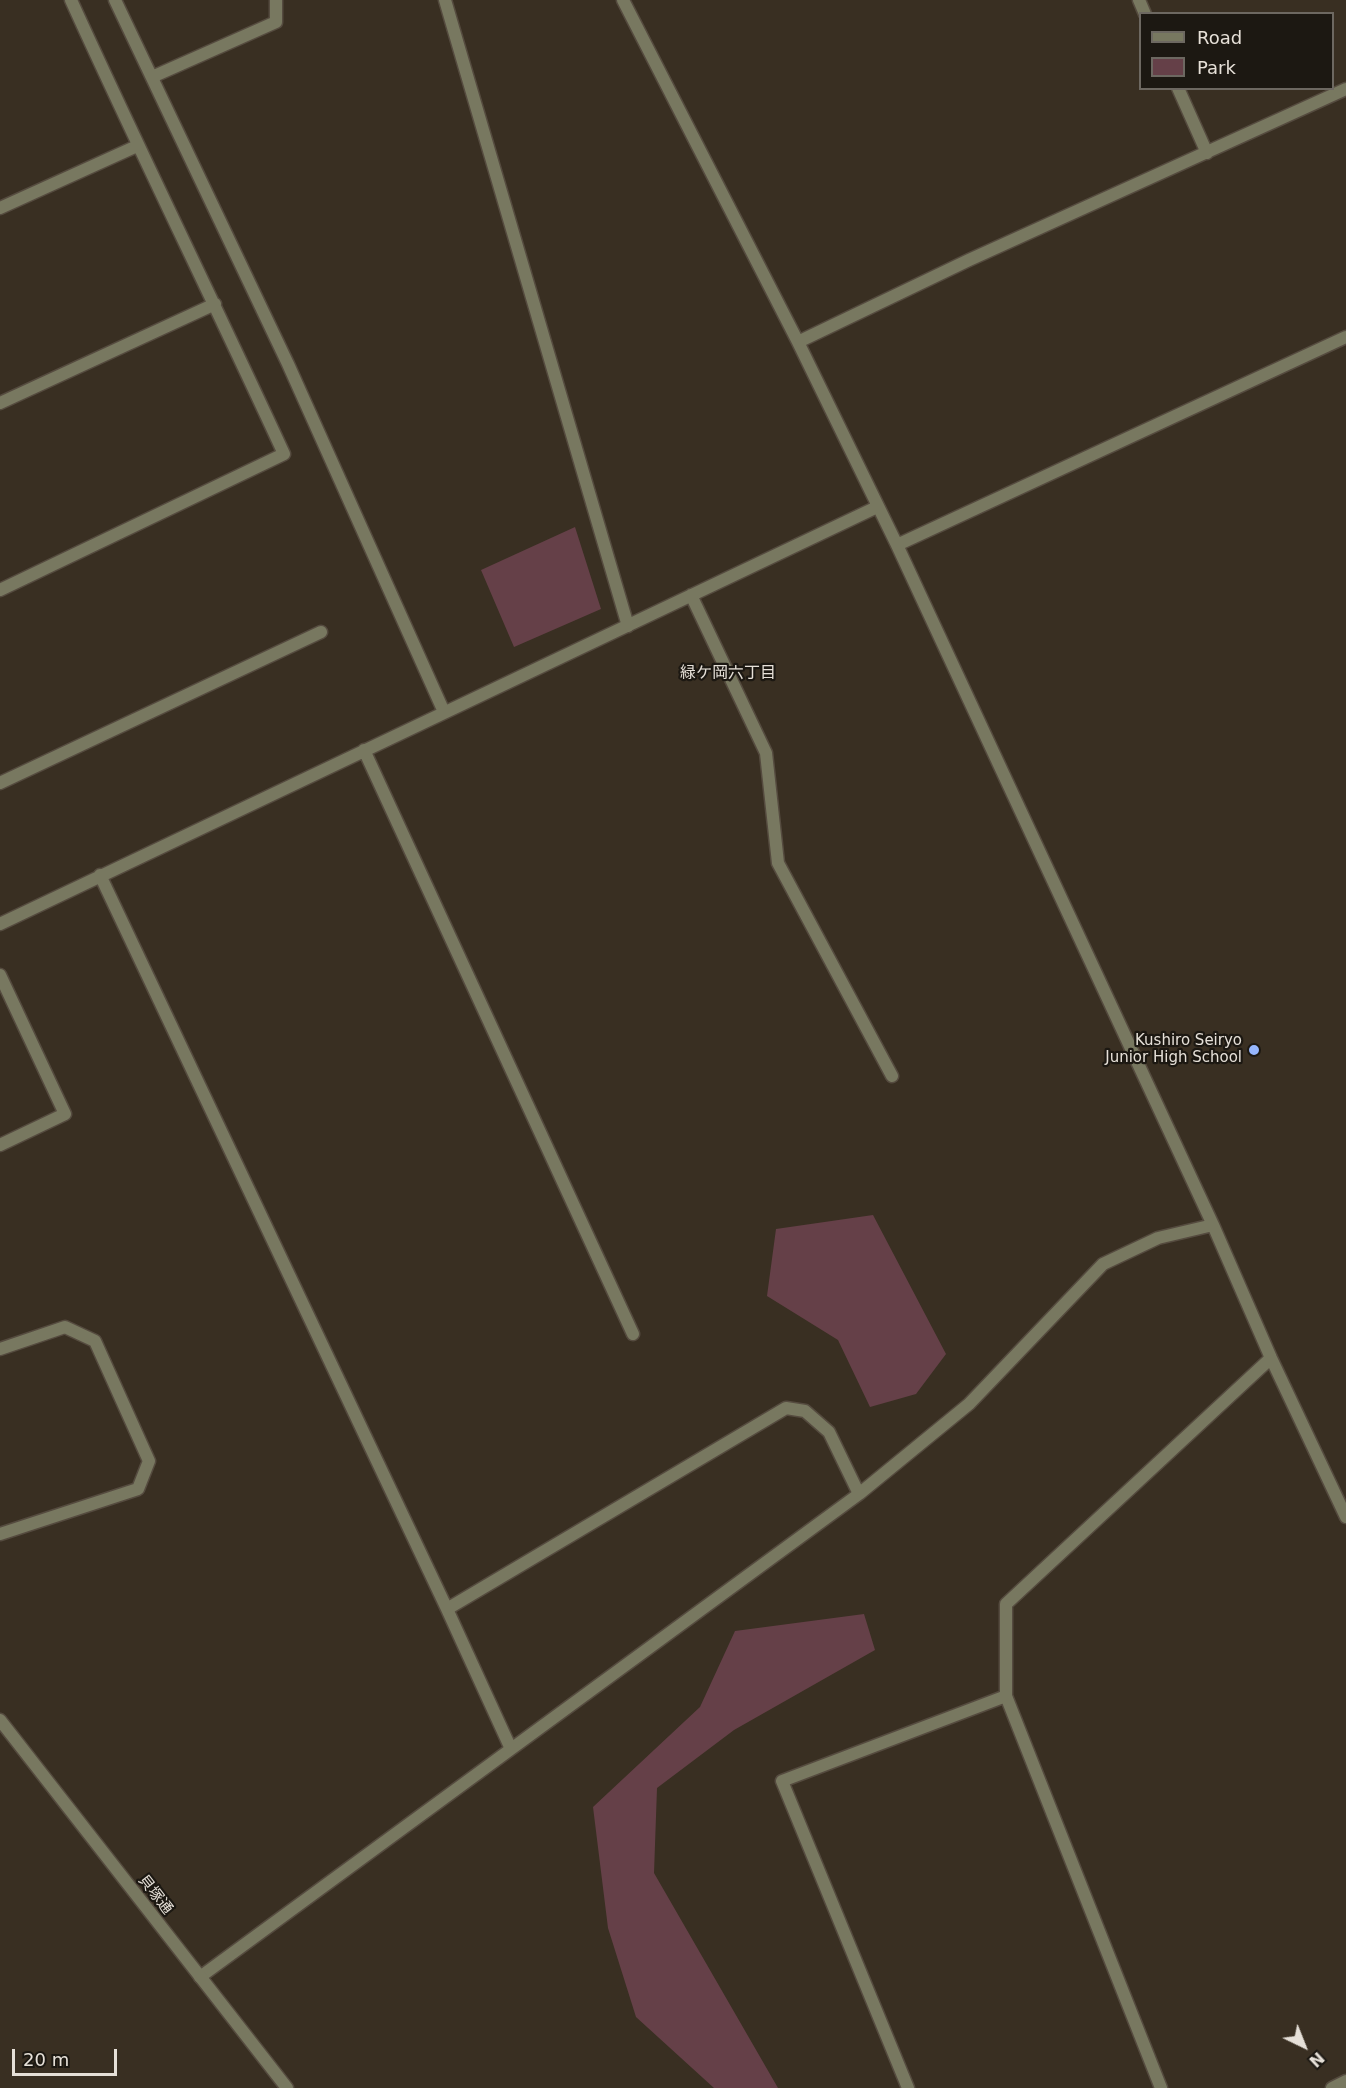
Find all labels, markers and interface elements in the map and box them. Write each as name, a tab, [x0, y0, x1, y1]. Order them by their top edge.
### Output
legend	[1139, 12, 1334, 90]
text: Road	[1197, 27, 1242, 48]
text: Park	[1197, 57, 1236, 78]
district label: 緑ケ岡六丁目	[680, 664, 776, 684]
place label: Kushiro Seiryo Junior High School	[1105, 1032, 1242, 1067]
marker: Kushiro Seiryo Junior High School	[1247, 1043, 1261, 1057]
street label: 貝塚通	[134, 1872, 176, 1918]
north arrow	[1274, 2016, 1334, 2076]
scale bar	[15, 2037, 120, 2075]
text: N	[1305, 2048, 1328, 2071]
text: 20 m	[23, 2049, 69, 2070]

